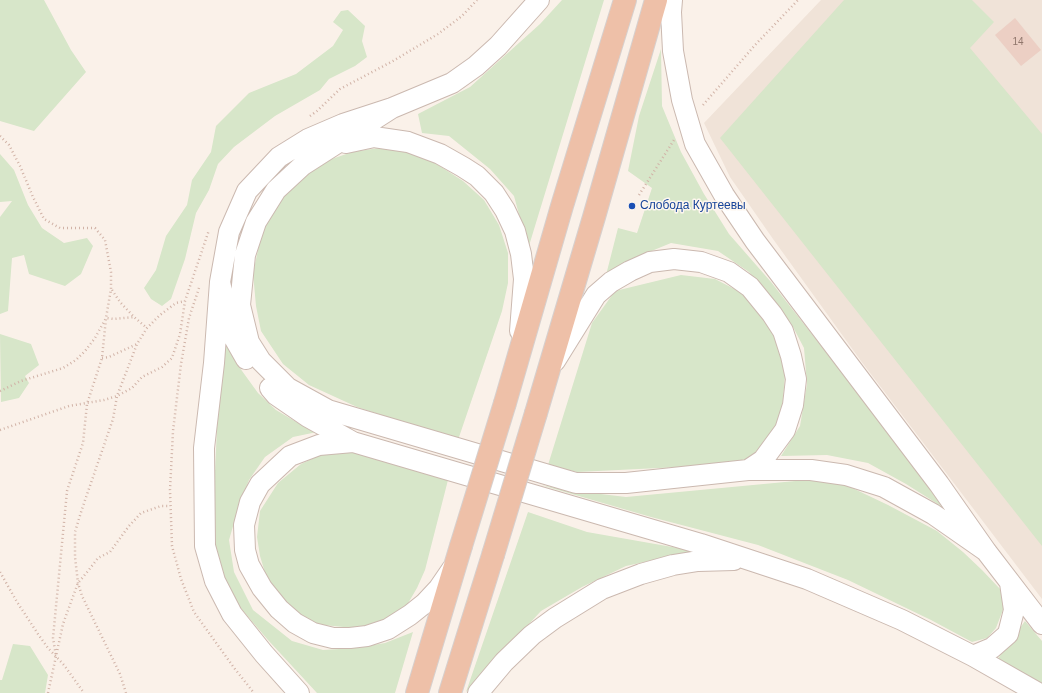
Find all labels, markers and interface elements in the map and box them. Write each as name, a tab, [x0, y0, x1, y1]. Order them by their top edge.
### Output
house number: 14	[1012, 36, 1024, 48]
place label: Слобода Куртеевы	[640, 199, 746, 213]
marker: Слобода Куртеевы	[627, 201, 637, 211]

